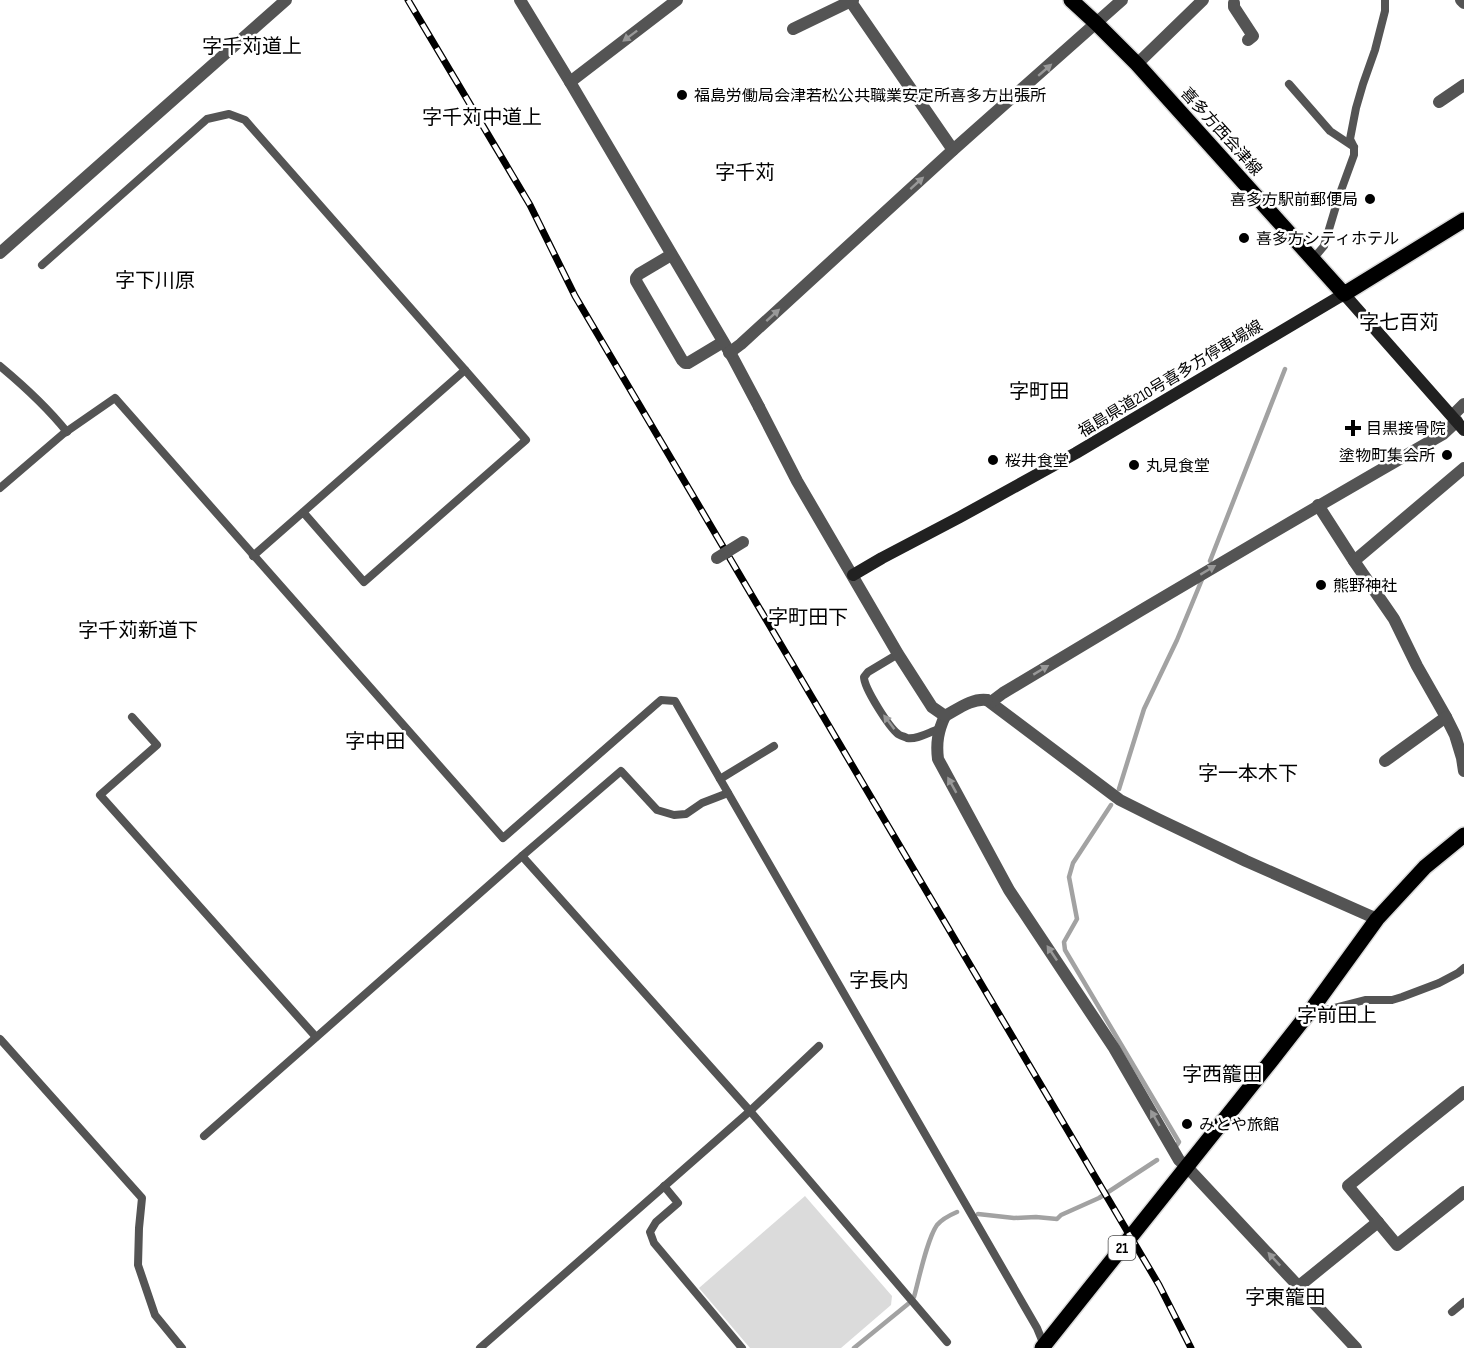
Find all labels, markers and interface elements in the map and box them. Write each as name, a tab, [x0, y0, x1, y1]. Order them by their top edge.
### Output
one-way arrow	[623, 29, 638, 41]
district label: 字千苅道上	[202, 35, 302, 59]
one-way arrow	[1037, 63, 1052, 77]
street label: 喜多方西会津線	[1176, 84, 1265, 180]
place label: 福島労働局会津若松公共職業安定所喜多方出張所	[694, 87, 1046, 106]
marker: 福島労働局会津若松公共職業安定所喜多方出張所	[675, 88, 689, 102]
district label: 字千苅中道上	[422, 106, 542, 130]
district label: 字千苅	[715, 161, 775, 185]
one-way arrow	[910, 176, 925, 190]
place label: 喜多方駅前郵便局	[1230, 191, 1358, 210]
marker: 喜多方駅前郵便局	[1363, 192, 1377, 206]
place label: 喜多方シティホテル	[1256, 230, 1399, 249]
marker: 喜多方シティホテル	[1237, 231, 1251, 245]
district label: 字下川原	[115, 269, 195, 293]
one-way arrow	[766, 308, 781, 322]
district label: 字七百苅	[1359, 311, 1439, 335]
street label: 福島県道210号喜多方停車場線	[1075, 317, 1266, 442]
district label: 字町田	[1009, 380, 1069, 404]
marker: 目黒接骨院	[1344, 419, 1362, 437]
place label: 目黒接骨院	[1366, 420, 1446, 439]
place label: 塗物町集会所	[1339, 447, 1435, 466]
marker: 塗物町集会所	[1440, 448, 1454, 462]
place label: 桜井食堂	[1005, 452, 1069, 471]
marker: 桜井食堂	[986, 453, 1000, 467]
place label: 丸見食堂	[1146, 457, 1210, 476]
marker: 丸見食堂	[1127, 458, 1141, 472]
one-way arrow	[1200, 565, 1216, 576]
place label: 熊野神社	[1333, 577, 1397, 596]
marker: 熊野神社	[1314, 578, 1328, 592]
district label: 字町田下	[768, 606, 848, 630]
district label: 字千苅新道下	[78, 619, 198, 643]
one-way arrow	[1033, 665, 1049, 676]
one-way arrow	[883, 714, 895, 729]
district label: 字中田	[345, 730, 405, 754]
district label: 字一本木下	[1198, 762, 1298, 786]
one-way arrow	[947, 777, 957, 794]
one-way arrow	[1046, 945, 1057, 961]
district label: 字長内	[849, 969, 909, 993]
district label: 字前田上	[1297, 1004, 1377, 1028]
district label: 字西籠田	[1182, 1063, 1262, 1087]
one-way arrow	[1150, 1109, 1160, 1126]
place label: みとや旅館	[1199, 1116, 1279, 1135]
marker: みとや旅館	[1180, 1117, 1194, 1131]
road number: 21	[1108, 1236, 1136, 1260]
one-way arrow	[1267, 1253, 1281, 1267]
district label: 字東籠田	[1245, 1286, 1325, 1310]

